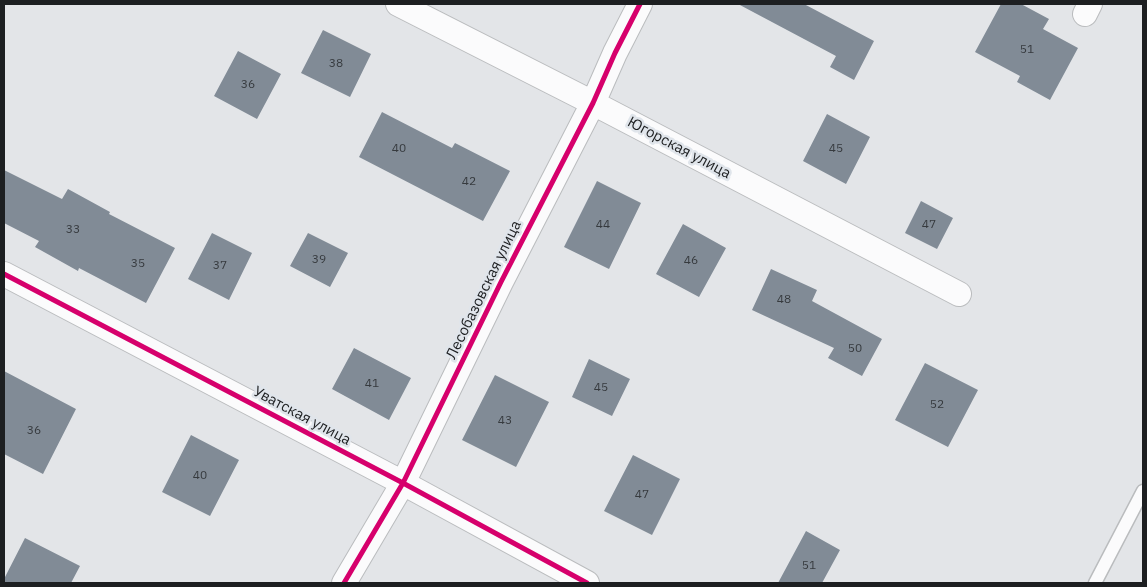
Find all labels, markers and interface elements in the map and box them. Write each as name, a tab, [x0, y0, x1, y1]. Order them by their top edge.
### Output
house number: 51	[1020, 43, 1034, 57]
house number: 38	[329, 57, 343, 71]
house number: 36	[241, 78, 255, 92]
street label: Югорская улица	[624, 113, 734, 183]
house number: 40	[392, 142, 406, 156]
house number: 45	[829, 142, 843, 156]
house number: 42	[462, 175, 476, 189]
street label: Лесобазовская улица	[443, 218, 525, 362]
house number: 44	[596, 218, 610, 232]
house number: 47	[922, 218, 936, 232]
house number: 33	[66, 223, 80, 237]
house number: 39	[312, 253, 326, 267]
house number: 46	[684, 254, 698, 268]
house number: 35	[131, 257, 145, 271]
house number: 37	[213, 259, 227, 273]
house number: 48	[777, 293, 791, 307]
house number: 50	[848, 342, 862, 356]
house number: 41	[365, 377, 379, 391]
house number: 45	[594, 381, 608, 395]
street label: Уватская улица	[250, 383, 354, 449]
house number: 52	[930, 398, 944, 412]
house number: 43	[498, 414, 512, 428]
house number: 36	[27, 424, 41, 438]
house number: 40	[193, 469, 207, 483]
house number: 47	[635, 488, 649, 502]
house number: 51	[802, 559, 816, 573]

